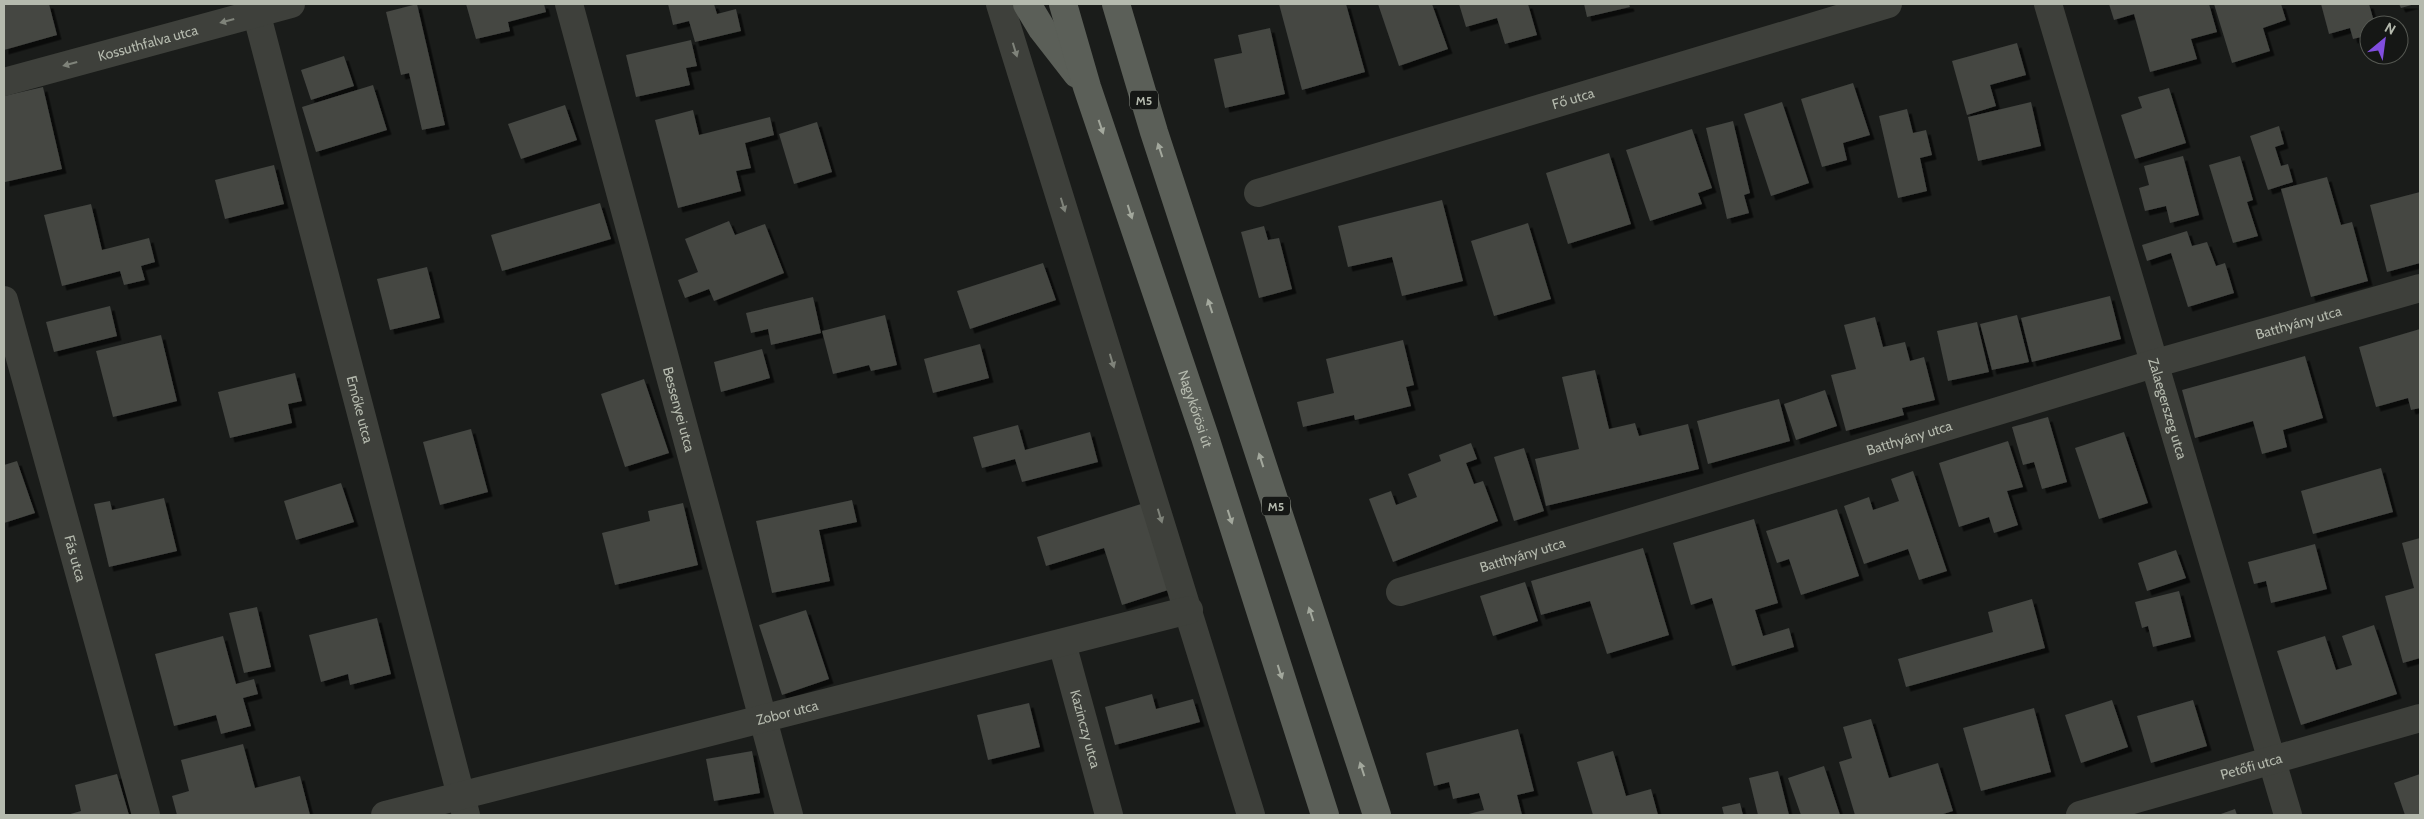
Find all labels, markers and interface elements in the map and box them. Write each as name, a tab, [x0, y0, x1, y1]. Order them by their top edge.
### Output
north arrow	[2359, 15, 2409, 65]
one-way arrow	[219, 17, 234, 25]
text: N	[2382, 18, 2399, 39]
street label: Kossuthfalva utca	[96, 21, 200, 65]
one-way arrow	[1012, 43, 1019, 58]
one-way arrow	[62, 60, 77, 68]
street label: Fő utca	[1550, 84, 1597, 113]
road number: M5	[1130, 90, 1158, 110]
one-way arrow	[1098, 119, 1105, 134]
one-way arrow	[1155, 142, 1163, 157]
one-way arrow	[1060, 198, 1068, 213]
one-way arrow	[1127, 205, 1134, 220]
one-way arrow	[1206, 298, 1214, 313]
street label: Batthyány utca	[2253, 302, 2344, 343]
one-way arrow	[1108, 353, 1116, 368]
street label: Zalaegerszeg utca	[2144, 356, 2191, 462]
street label: Bessenyei utca	[659, 365, 699, 454]
street label: Nagykőrösi út	[1174, 368, 1217, 450]
street label: Emőke utca	[343, 374, 377, 445]
street label: Batthyány utca	[1864, 416, 1954, 459]
one-way arrow	[1257, 452, 1265, 467]
road number: M5	[1262, 496, 1290, 516]
one-way arrow	[1156, 508, 1164, 523]
one-way arrow	[1227, 510, 1235, 525]
street label: Fás utca	[60, 533, 90, 584]
street label: Batthyány utca	[1478, 533, 1568, 576]
one-way arrow	[1307, 607, 1315, 622]
one-way arrow	[1276, 665, 1284, 680]
street label: Kazinczy utca	[1066, 688, 1105, 770]
street label: Zobor utca	[754, 696, 820, 729]
street label: Petőfi utca	[2218, 749, 2284, 784]
one-way arrow	[1358, 761, 1366, 776]

